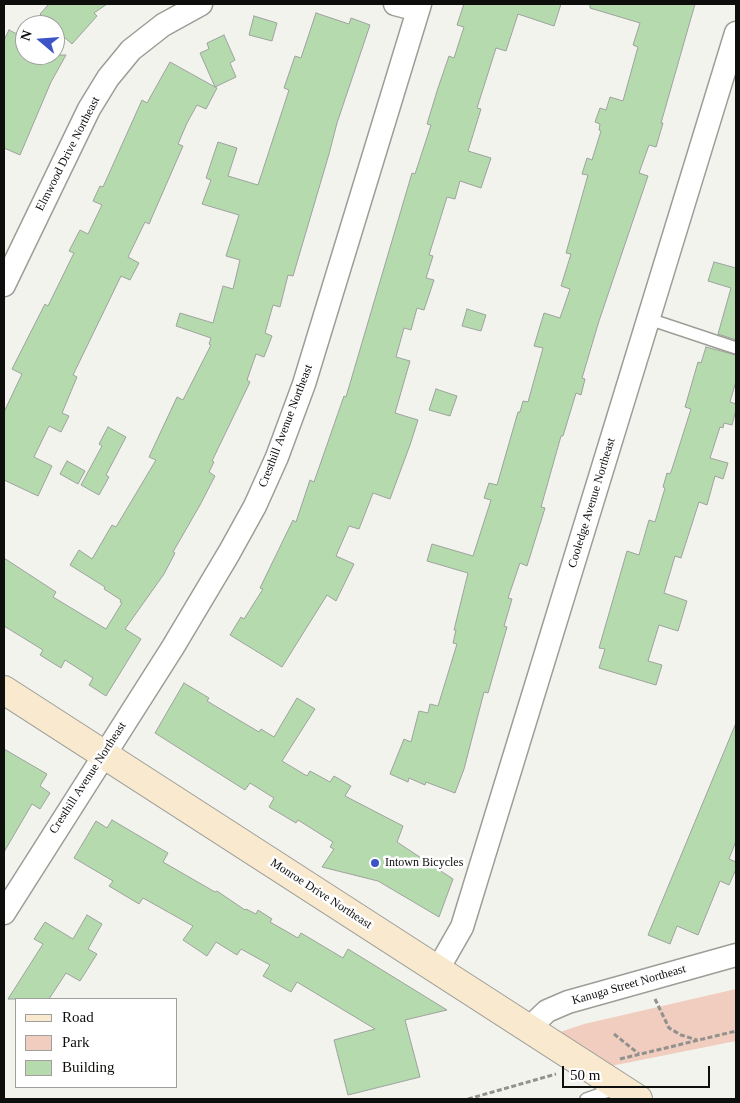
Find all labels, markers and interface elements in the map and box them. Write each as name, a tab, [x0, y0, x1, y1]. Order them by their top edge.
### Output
north arrow	[15, 15, 65, 65]
text: N	[18, 28, 35, 43]
street label: Elmwood Drive Northeast	[33, 94, 103, 214]
street label: Cresthill Avenue Northeast	[256, 363, 316, 489]
street label: Cooledge Avenue Northeast	[565, 436, 619, 570]
street label: Cresthill Avenue Northeast	[46, 719, 130, 837]
street label: Monroe Drive Northeast	[268, 856, 374, 932]
place label: Intown Bicycles	[385, 856, 463, 870]
marker: Intown Bicycles	[369, 857, 381, 869]
street label: Kanuga Street Northeast	[570, 962, 688, 1008]
legend	[15, 998, 178, 1088]
text: Road	[62, 1009, 94, 1025]
text: Park	[62, 1034, 90, 1050]
scale bar	[565, 1056, 712, 1088]
text: Building	[62, 1059, 115, 1075]
text: 50 m	[570, 1067, 600, 1083]

